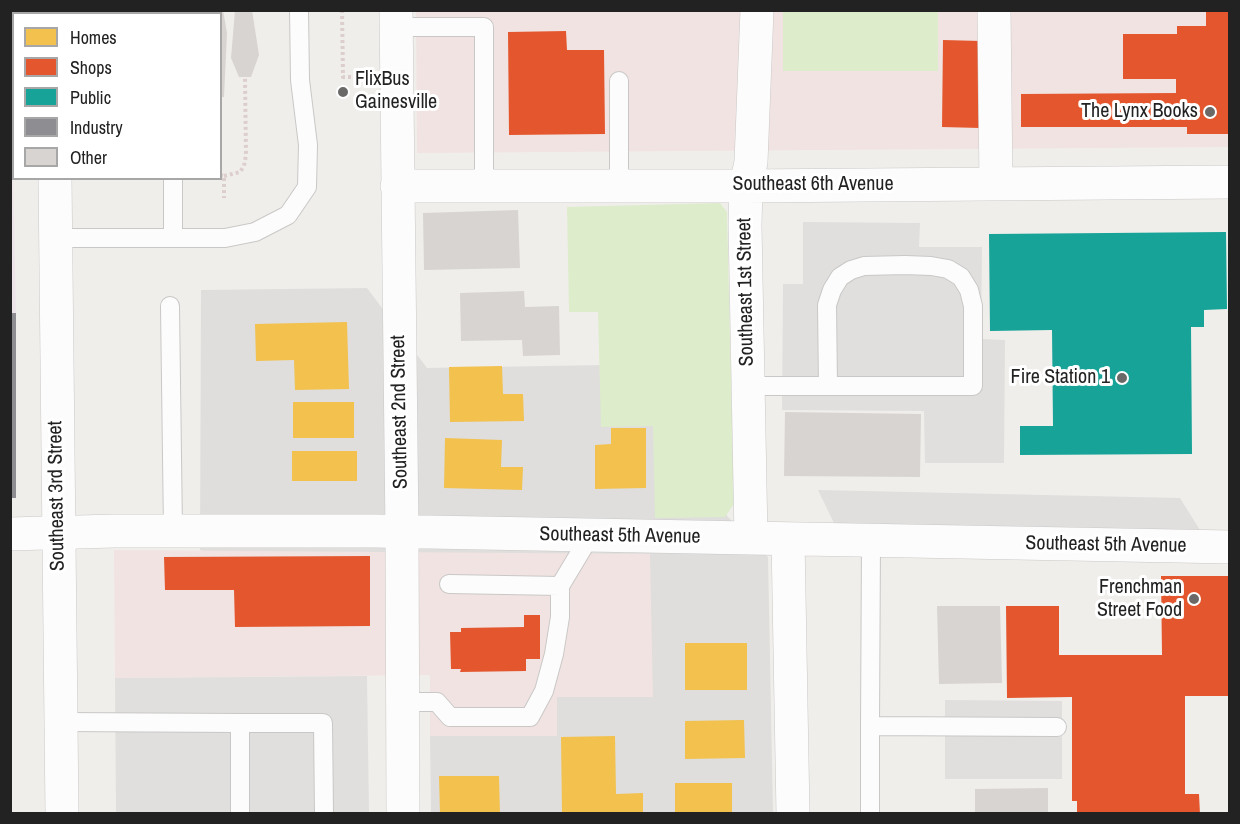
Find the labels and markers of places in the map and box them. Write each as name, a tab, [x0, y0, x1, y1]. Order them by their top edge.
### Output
place label: FlixBus Gainesville	[355, 68, 437, 115]
marker: FlixBus Gainesville	[336, 85, 350, 99]
place label: The Lynx Books	[1081, 100, 1198, 124]
marker: The Lynx Books	[1203, 105, 1217, 119]
place label: Fire Station 1	[1011, 366, 1110, 390]
marker: Fire Station 1	[1115, 371, 1129, 385]
place label: Frenchman Street Food	[1097, 576, 1182, 623]
marker: Frenchman Street Food	[1187, 592, 1201, 606]

